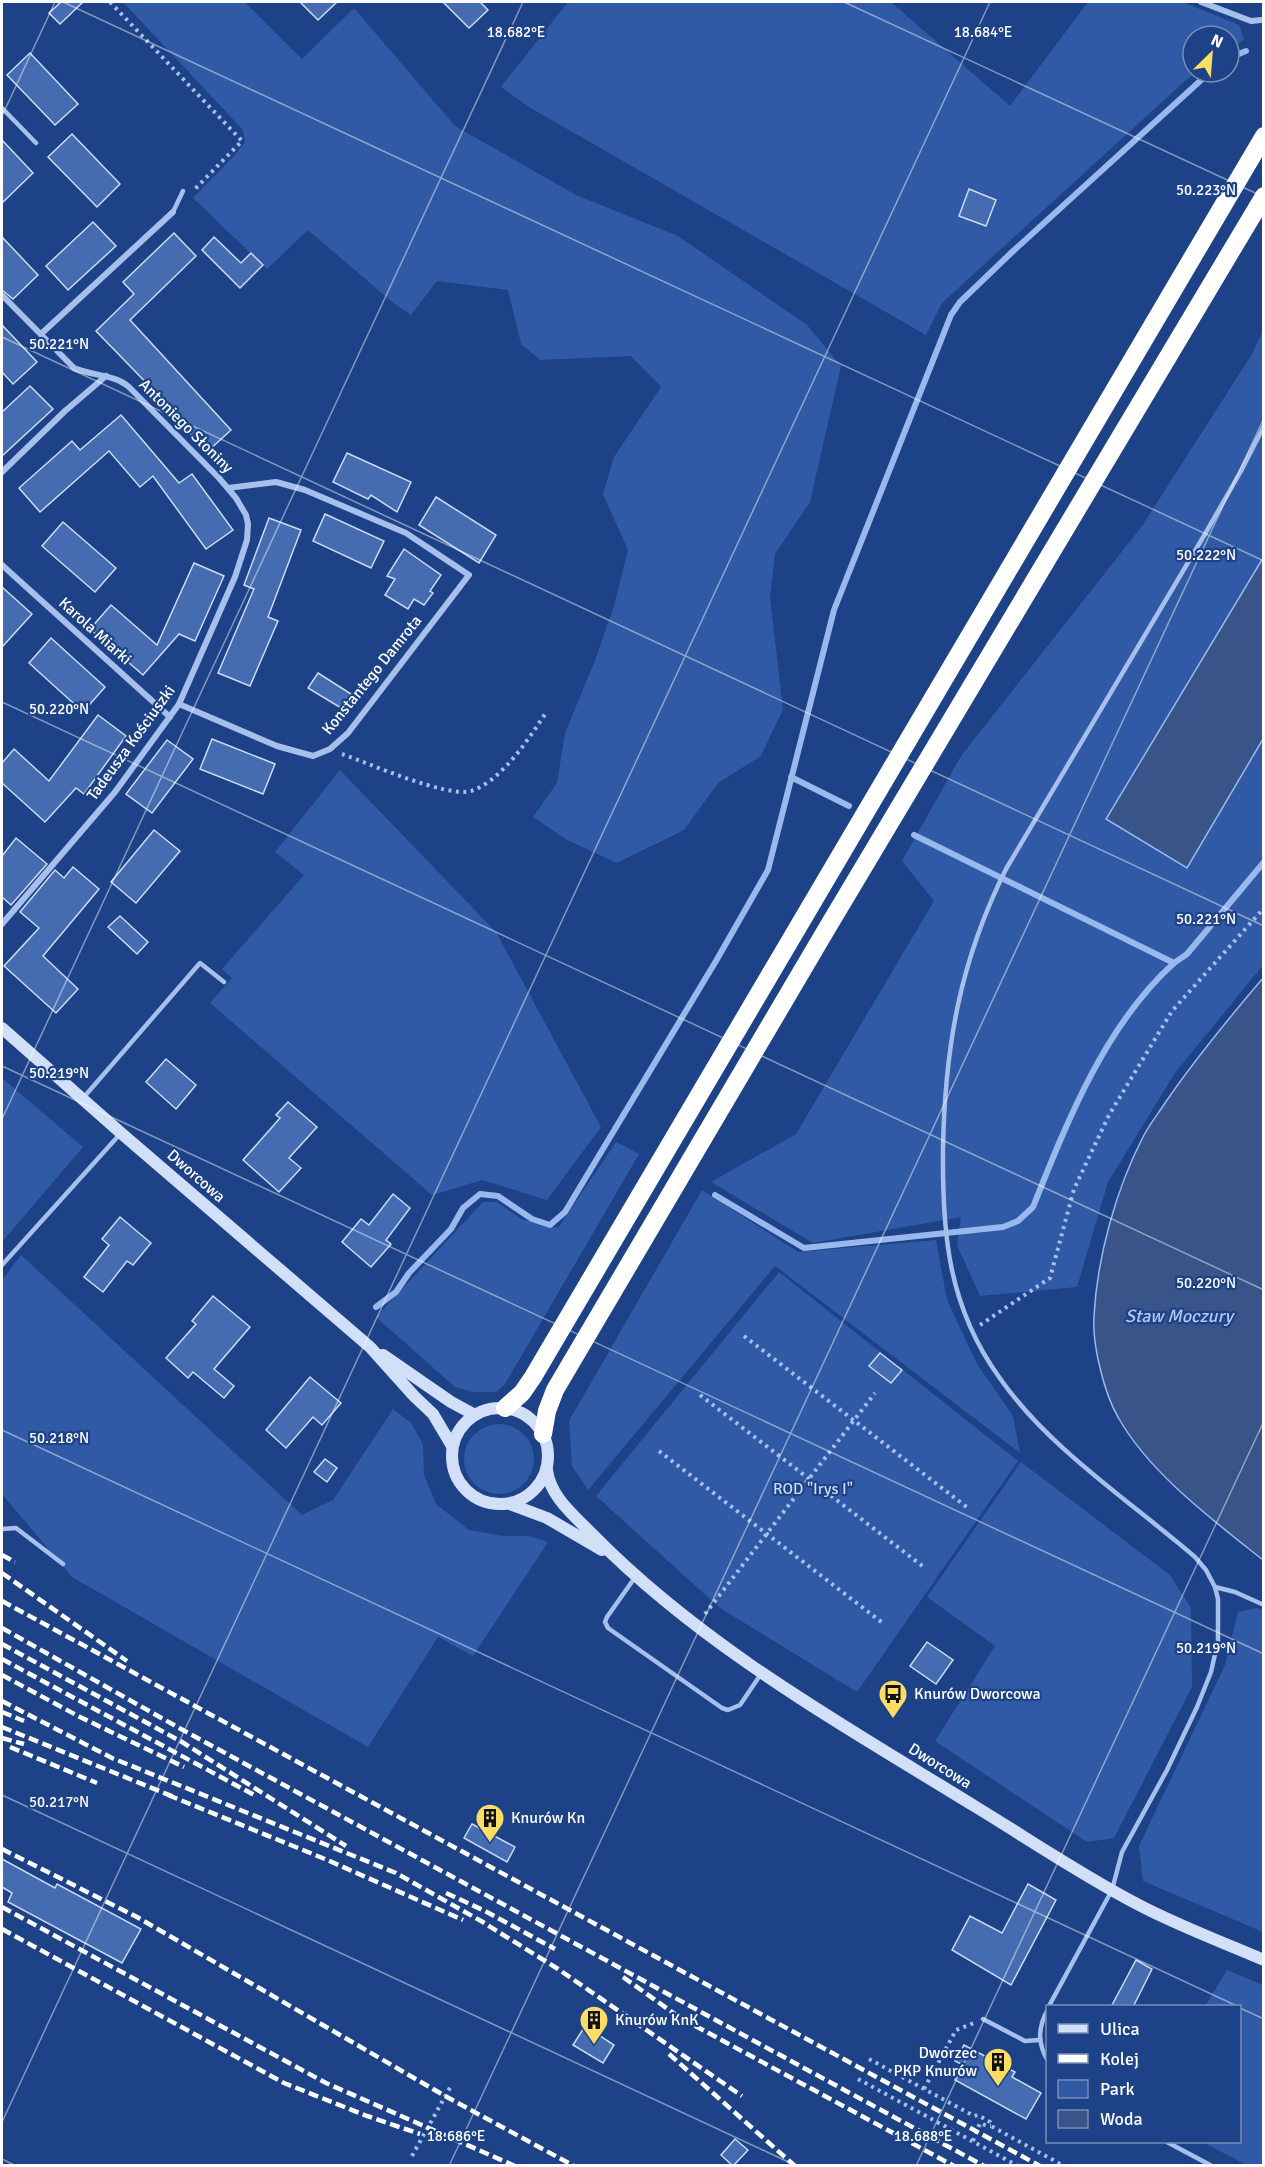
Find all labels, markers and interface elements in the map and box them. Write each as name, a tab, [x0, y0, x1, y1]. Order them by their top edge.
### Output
text: 18.682°E	[487, 23, 545, 41]
text: 18.684°E	[954, 23, 1012, 41]
north arrow	[1181, 24, 1241, 84]
text: N	[1208, 30, 1226, 53]
text: 50.223°N	[1176, 181, 1236, 199]
text: 50.221°N	[29, 335, 89, 353]
street label: Antoniego Słoniny	[135, 375, 238, 478]
text: 50.222°N	[1176, 546, 1236, 564]
street label: Karola Miarki	[54, 593, 136, 669]
street label: Konstantego Damrota	[318, 611, 426, 739]
street label: Tadeusza Kościuszki	[82, 681, 180, 805]
text: 50.220°N	[29, 700, 89, 718]
text: 50.221°N	[1176, 910, 1236, 928]
text: 50.219°N	[29, 1064, 89, 1082]
street label: Dworcowa	[163, 1145, 229, 1207]
text: 50.220°N	[1176, 1274, 1236, 1292]
water label: Staw Moczury	[1125, 1305, 1236, 1327]
text: 50.218°N	[29, 1429, 89, 1447]
park label: ROD "Irys I"	[773, 1479, 853, 1499]
text: 50.219°N	[1176, 1639, 1236, 1657]
bus stop icon: Knurów Dworcowa	[877, 1678, 909, 1720]
place label: Knurów Dworcowa	[914, 1684, 1041, 1704]
street label: Dworcowa	[905, 1739, 975, 1793]
text: 50.217°N	[29, 1793, 89, 1811]
building icon: Knurów Kn	[474, 1802, 506, 1844]
place label: Knurów Kn	[511, 1808, 585, 1828]
building icon: Knurów KnK	[578, 2004, 610, 2046]
legend	[1046, 2005, 1241, 2143]
place label: Knurów KnK	[615, 2010, 699, 2030]
text: Ulica	[1100, 2018, 1140, 2040]
place label: Dworzec PKP Knurów	[893, 2043, 977, 2081]
building icon: Dworzec PKP Knurów	[982, 2046, 1014, 2088]
text: Kolej	[1100, 2048, 1139, 2070]
text: Park	[1100, 2078, 1135, 2100]
text: Woda	[1100, 2108, 1143, 2130]
text: 18.686°E	[427, 2127, 485, 2145]
text: 18.688°E	[894, 2127, 952, 2145]

